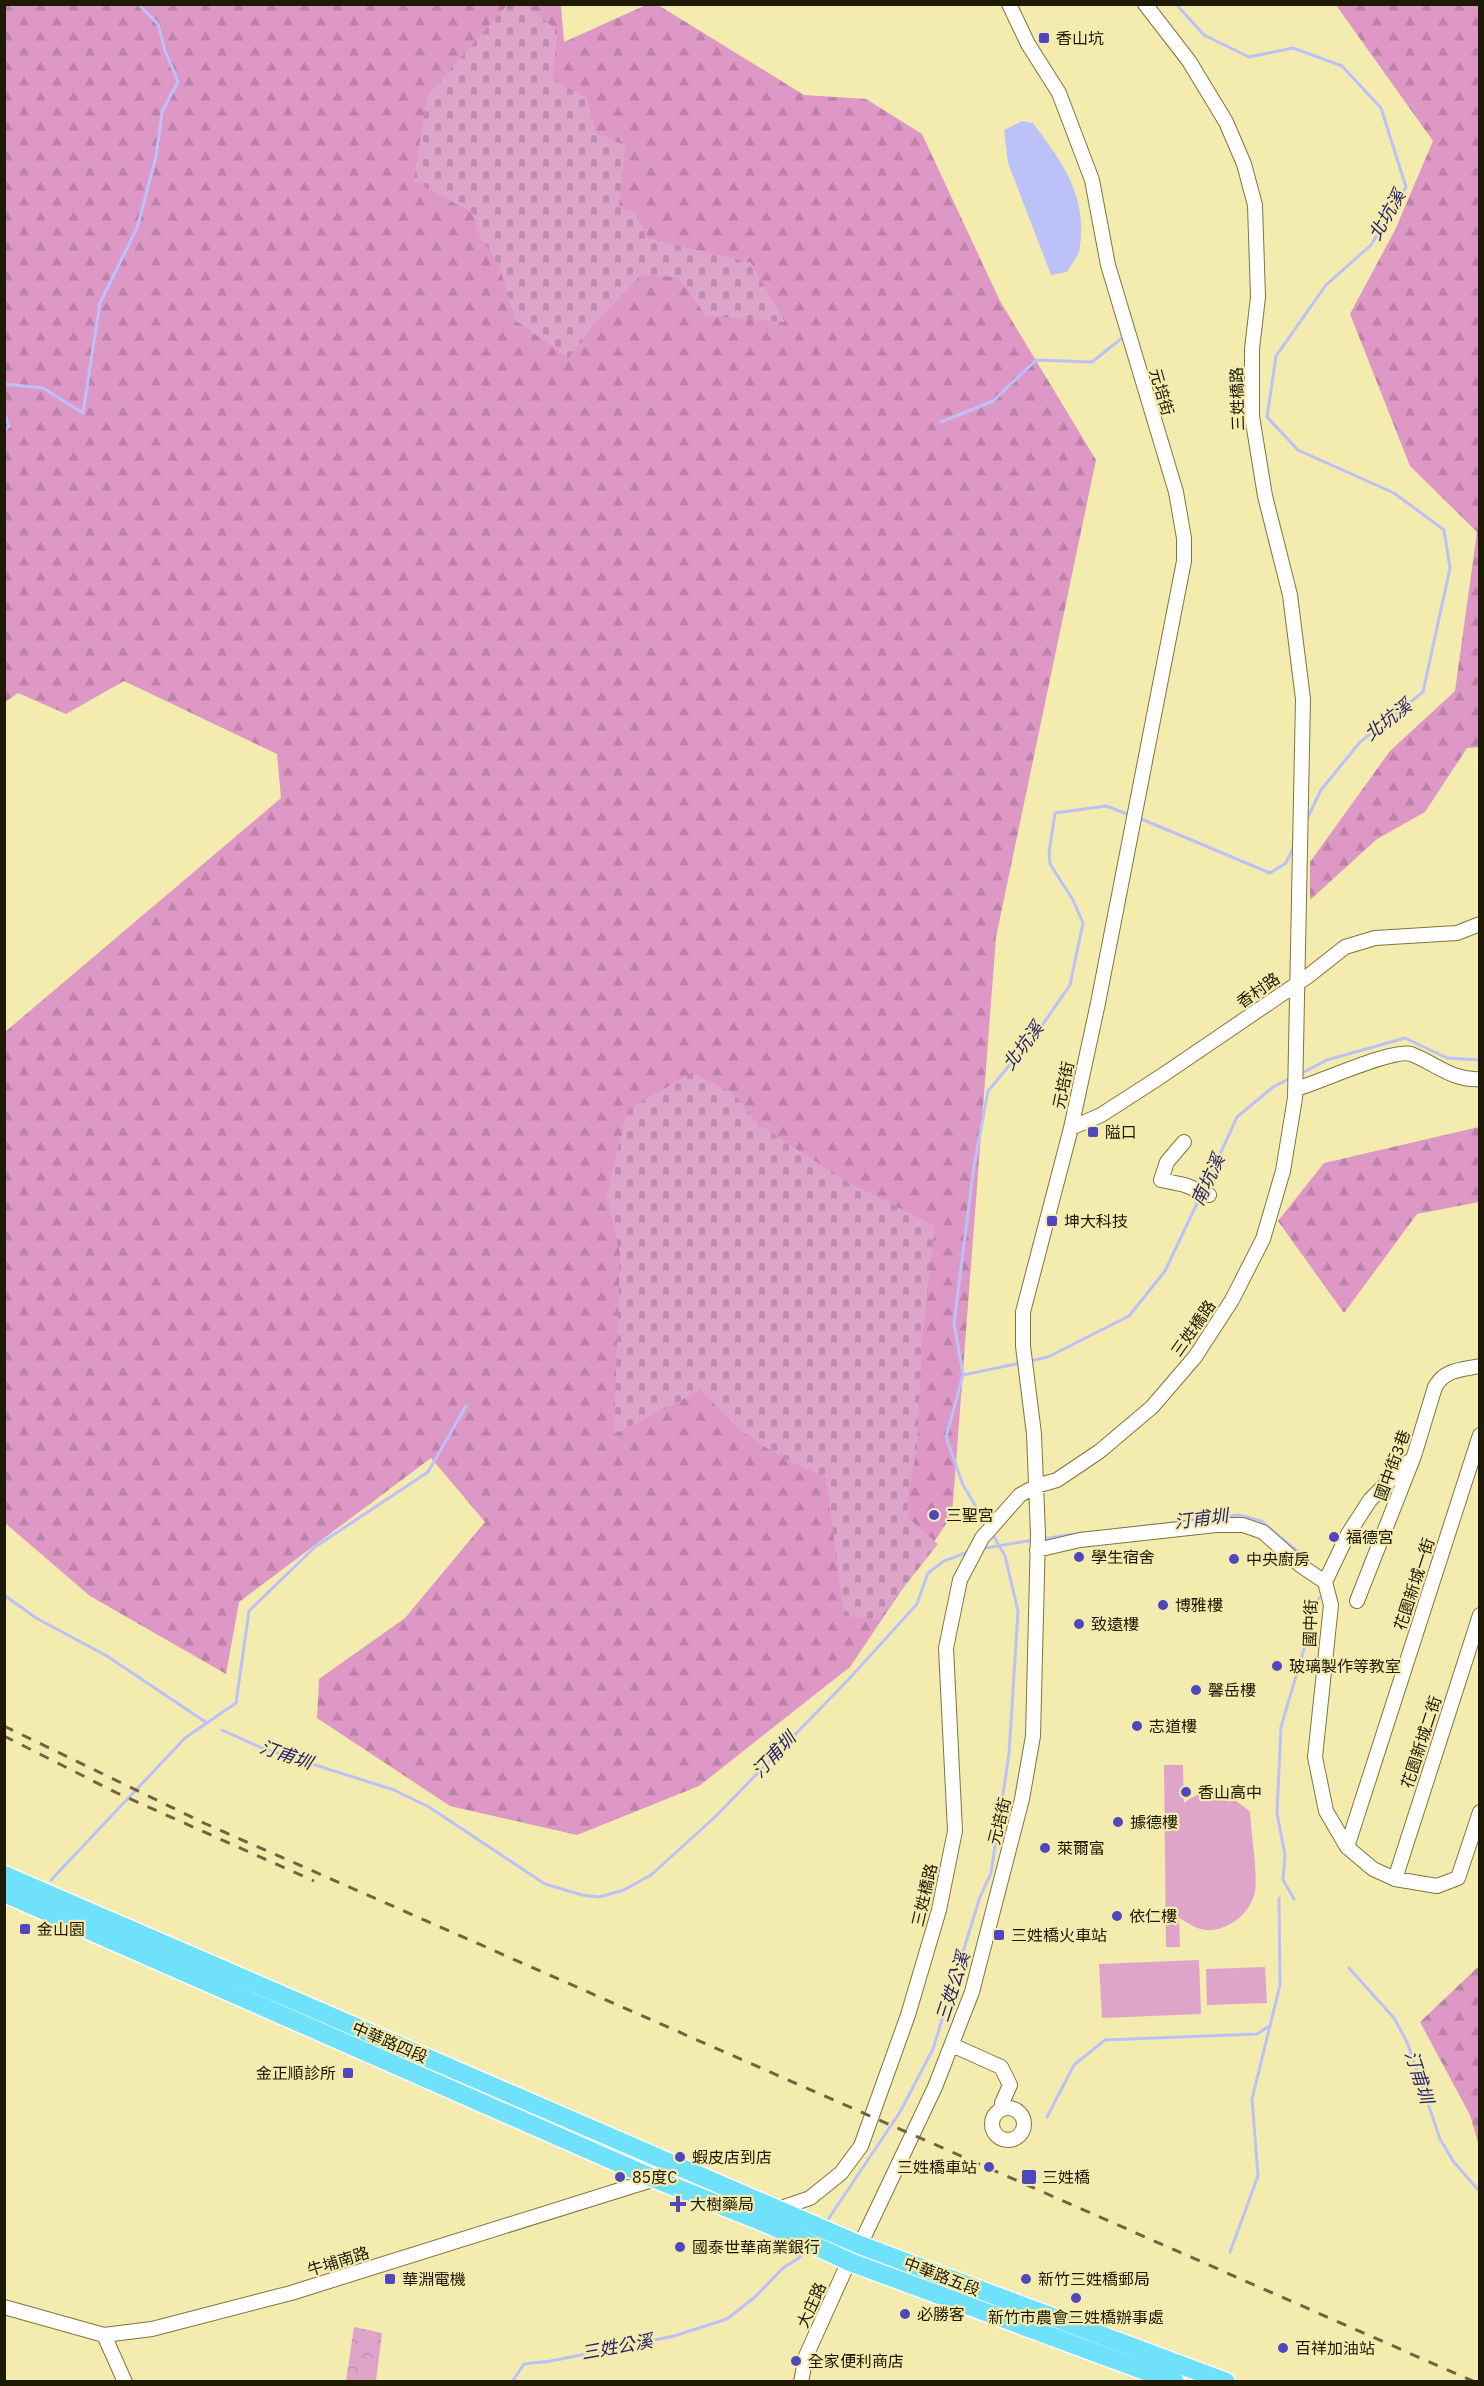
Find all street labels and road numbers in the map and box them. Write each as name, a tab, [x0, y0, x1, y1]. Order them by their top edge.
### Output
street label: 元培街	[1146, 366, 1178, 418]
street label: 三姓橋路	[1226, 367, 1248, 431]
street label: 香村路	[1233, 968, 1283, 1012]
street label: 元培街	[1048, 1059, 1078, 1111]
street label: 三姓橋路	[1166, 1296, 1220, 1360]
street label: 國中街3巷	[1370, 1427, 1414, 1503]
street label: 花園新城一街	[1390, 1535, 1438, 1633]
street label: 國中街	[1299, 1599, 1321, 1647]
street label: 花園新城二街	[1397, 1693, 1445, 1791]
street label: 元培街	[983, 1795, 1015, 1847]
street label: 三姓橋路	[907, 1862, 941, 1928]
street label: 中華路四段	[349, 2017, 431, 2067]
street label: 牛埔南路	[304, 2242, 372, 2280]
street label: 中華路五段	[901, 2252, 983, 2300]
street label: 大庄路	[792, 2279, 830, 2331]

